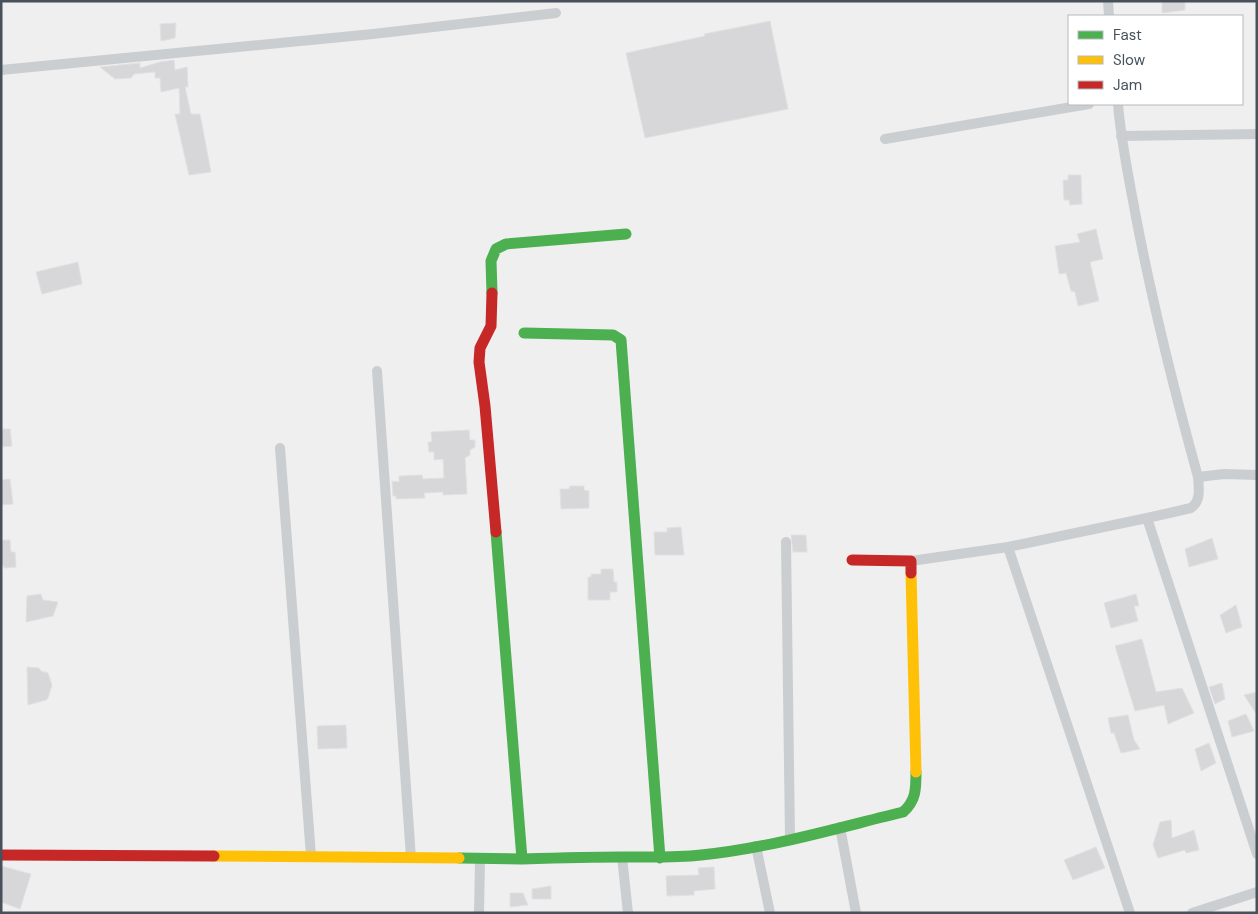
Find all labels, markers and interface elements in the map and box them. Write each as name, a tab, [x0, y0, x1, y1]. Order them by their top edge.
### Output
legend	[1068, 15, 1243, 105]
text: Fast	[1113, 25, 1142, 45]
text: Slow	[1113, 50, 1146, 70]
text: Jam	[1113, 75, 1142, 95]

